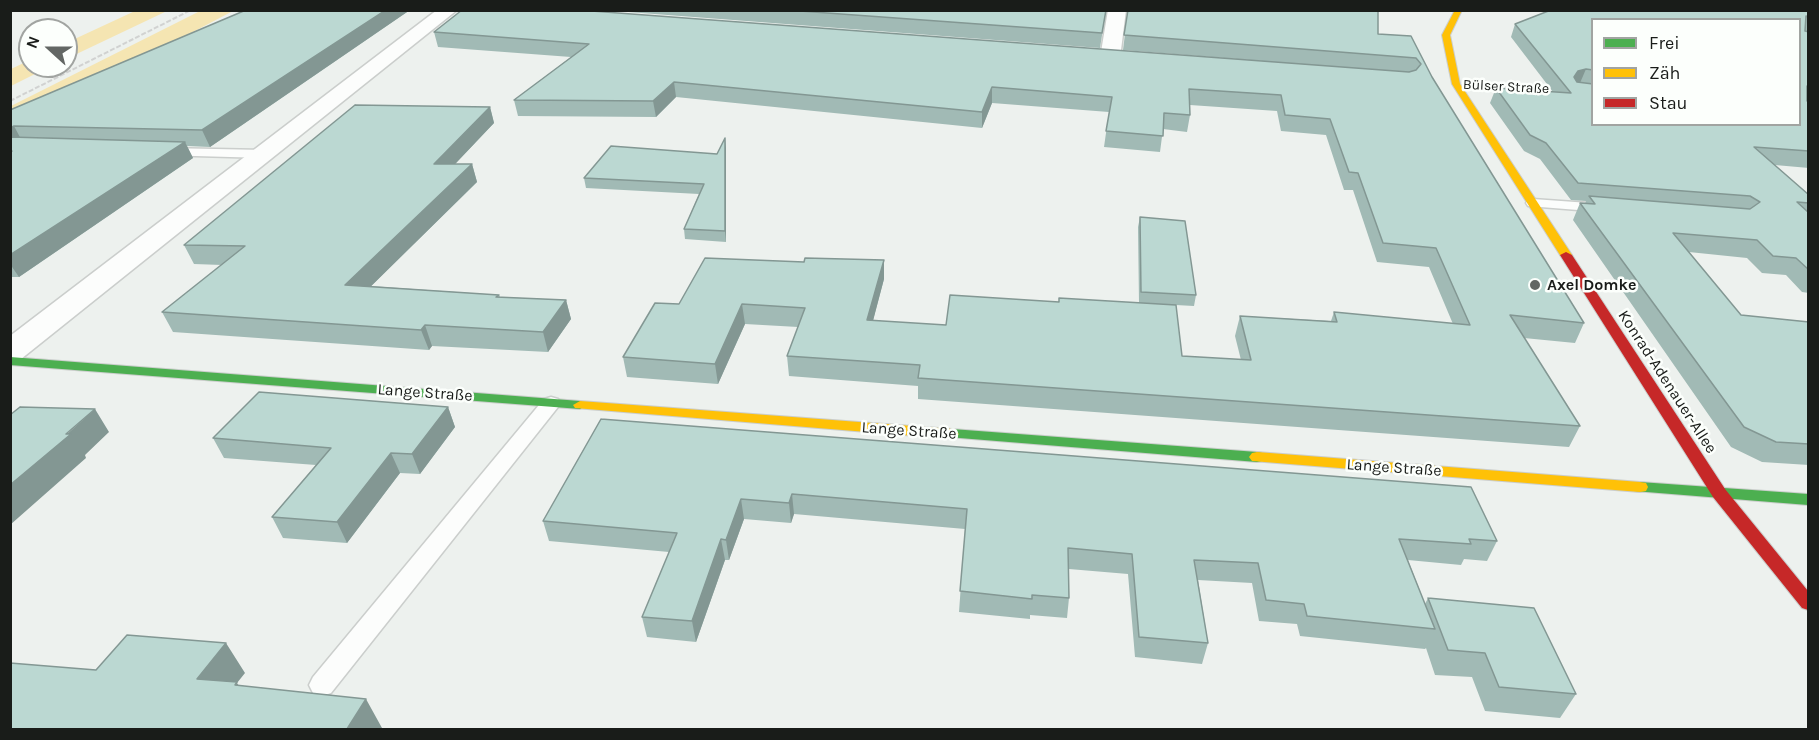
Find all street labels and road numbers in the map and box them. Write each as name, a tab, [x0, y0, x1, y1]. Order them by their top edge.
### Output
street label: Bülser Straße	[1462, 76, 1550, 98]
street label: Konrad-Adenauer-Allee	[1613, 307, 1721, 457]
street label: Lange Straße	[377, 380, 473, 406]
street label: Lange Straße	[861, 418, 957, 444]
street label: Lange Straße	[1346, 455, 1442, 481]

